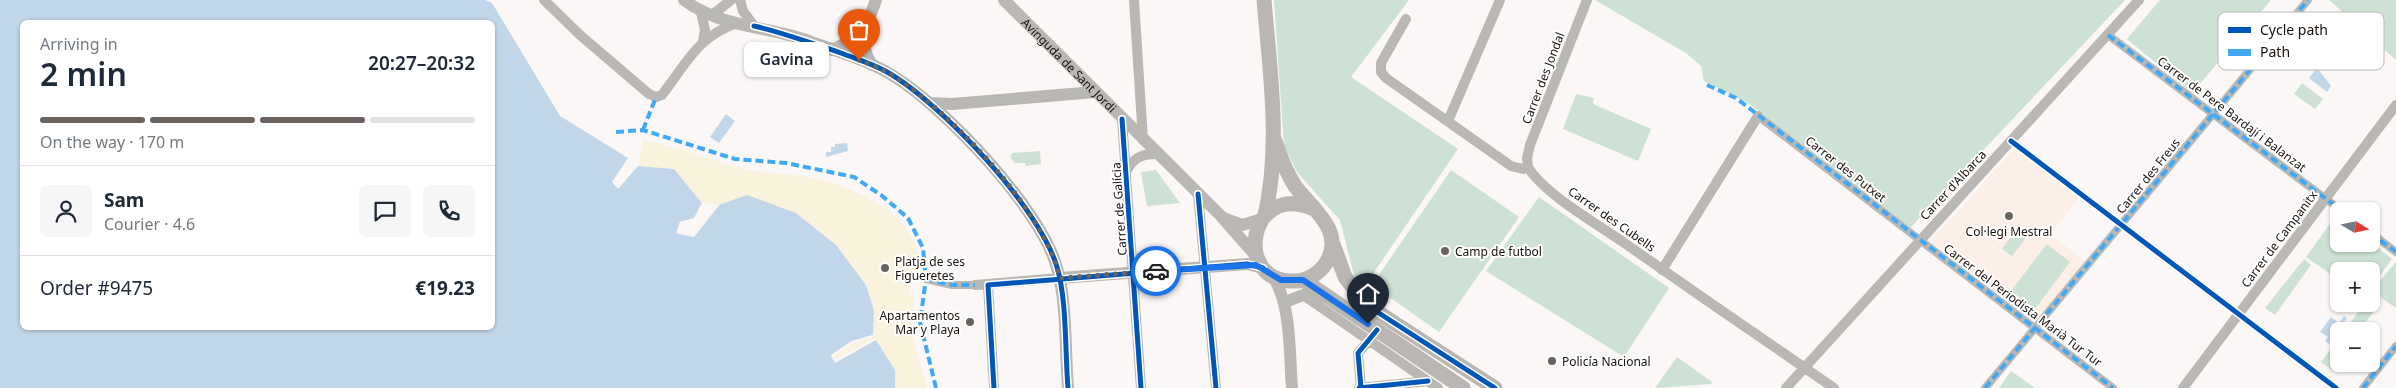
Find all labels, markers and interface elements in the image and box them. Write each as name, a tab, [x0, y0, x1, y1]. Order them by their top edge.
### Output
pin	[838, 9, 880, 60]
legend	[2218, 12, 2384, 70]
street label: Avinguda de Sant Jordi	[1018, 14, 1120, 116]
icon: bag	[845, 16, 873, 44]
text: Cycle path	[2260, 20, 2328, 39]
street label: Carrer des Jondal	[1518, 30, 1568, 126]
text: Arriving in	[40, 33, 118, 55]
callout: Gavina	[744, 42, 829, 78]
text: Path	[2260, 42, 2290, 61]
text: Gavina	[760, 48, 813, 70]
text: 20:27–20:32	[368, 50, 475, 76]
text: 2 min	[40, 52, 127, 95]
street label: Carrer de Pere Bardají i Balanzat	[2154, 52, 2310, 176]
text: On the way · 170 m	[40, 131, 184, 153]
street label: Carrer des Putxet	[1802, 132, 1890, 206]
street label: Carrer des Freus	[2112, 134, 2184, 217]
street label: Carrer d'Albarca	[1916, 146, 1990, 224]
street label: Carrer de Galícia	[1107, 162, 1131, 256]
street label: Carrer des Cubells	[1565, 183, 1659, 256]
button: person	[40, 185, 92, 237]
button: chat	[359, 185, 411, 237]
button: phone	[423, 185, 475, 237]
text: Sam	[104, 187, 144, 213]
street label: Carrer de Campanitx	[2237, 187, 2321, 291]
north arrow	[2330, 202, 2380, 252]
map controls	[2330, 202, 2380, 372]
marker: Col·legi Mestral	[2003, 210, 2015, 222]
text: Courier · 4.6	[104, 213, 195, 235]
place label: Col·legi Mestral	[1966, 223, 2052, 240]
street label: Carrer del Periodista Marià Tur Tur	[1940, 240, 2106, 370]
place label: Camp de futbol	[1455, 243, 1542, 260]
marker: Camp de futbol	[1439, 245, 1451, 257]
courier	[1131, 246, 1181, 296]
place label: Platja de ses Figueretes	[895, 253, 965, 284]
icon: car	[1142, 257, 1170, 285]
marker: Platja de ses Figueretes	[879, 262, 891, 274]
button: +	[2330, 262, 2380, 312]
pin	[1347, 273, 1389, 324]
text: Order #9475	[40, 275, 153, 301]
text: €19.23	[415, 275, 475, 301]
icon: home	[1354, 280, 1382, 308]
place label: Apartamentos Mar y Playa	[879, 307, 960, 338]
marker: Apartamentos Mar y Playa	[964, 316, 976, 328]
button: −	[2330, 322, 2380, 372]
place label: Policía Nacional	[1562, 353, 1651, 370]
marker: Policía Nacional	[1546, 355, 1558, 367]

